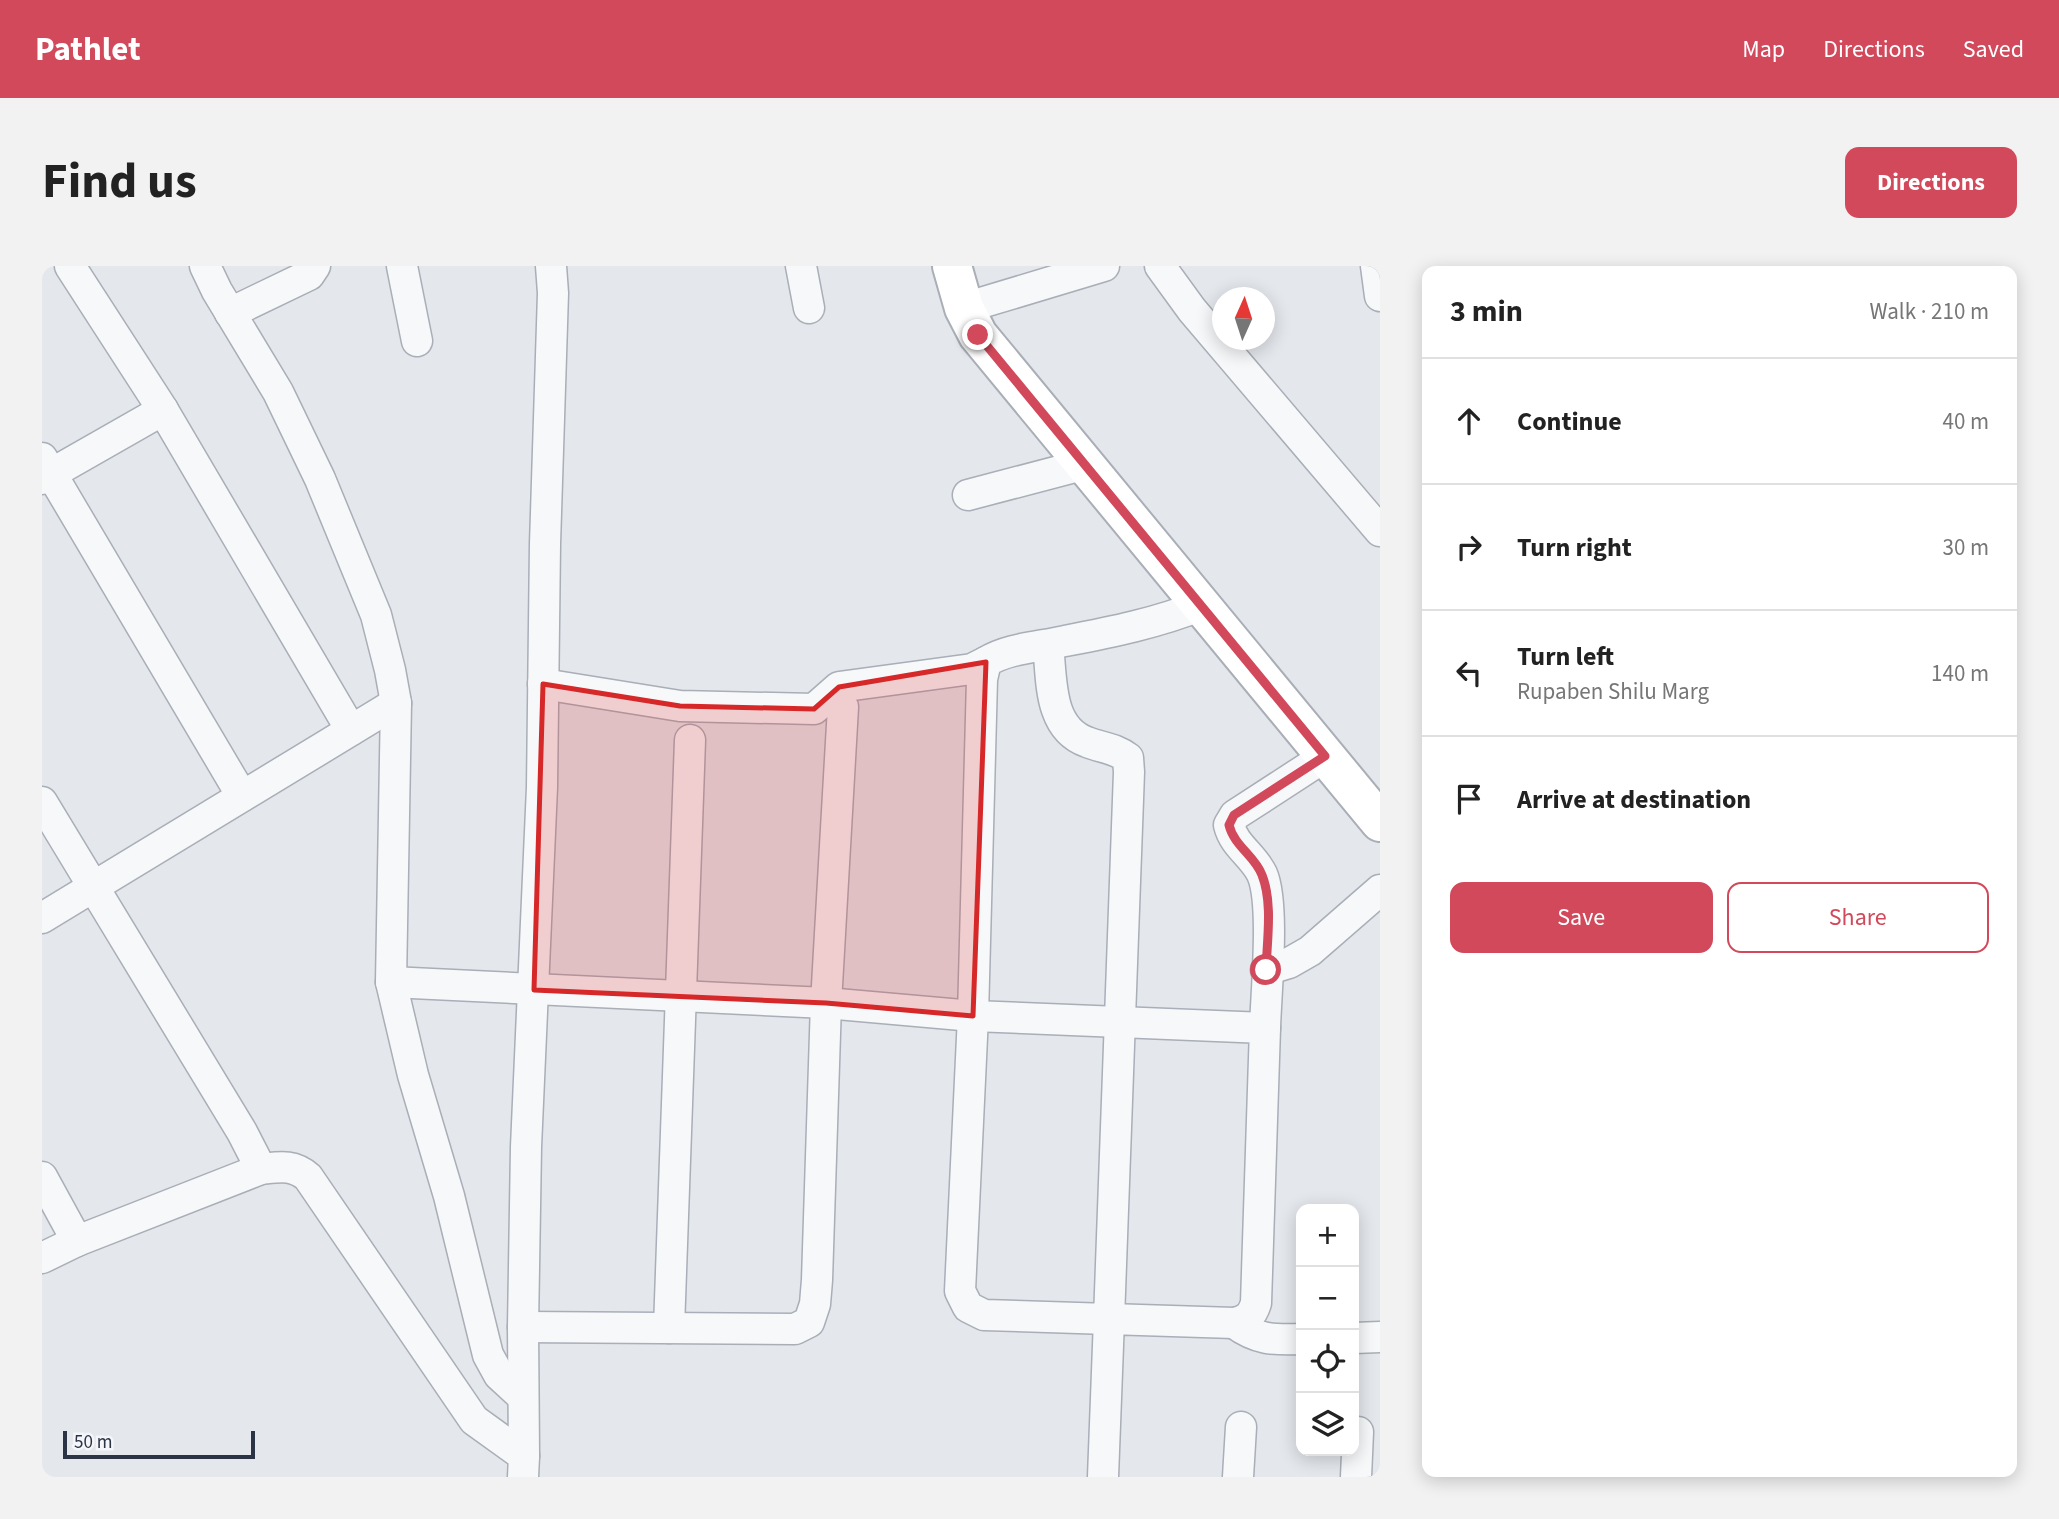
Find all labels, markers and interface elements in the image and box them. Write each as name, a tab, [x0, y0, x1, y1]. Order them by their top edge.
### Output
text: Pathlet	[35, 26, 141, 73]
text: Map	[1742, 32, 1785, 67]
text: Directions	[1823, 32, 1925, 67]
text: Saved	[1963, 32, 2024, 67]
text: Find us	[42, 147, 197, 217]
button: Directions	[1845, 147, 2017, 218]
north arrow	[1212, 287, 1275, 350]
text: 3 min	[1450, 290, 1523, 333]
text: Walk · 210 m	[1870, 295, 1989, 328]
route end	[962, 319, 993, 350]
icon: ahead	[1450, 402, 1488, 440]
text: Continue	[1517, 403, 1622, 440]
text: 40 m	[1942, 405, 1989, 438]
icon: right	[1450, 528, 1488, 566]
text: Turn right	[1517, 529, 1632, 566]
text: 30 m	[1942, 531, 1989, 564]
text: Turn left	[1517, 638, 1614, 675]
icon: left	[1450, 654, 1488, 692]
text: 140 m	[1931, 657, 1989, 690]
text: Rupaben Shilu Marg	[1517, 675, 1709, 708]
icon: arrive	[1450, 780, 1488, 818]
text: Arrive at destination	[1517, 781, 1751, 818]
button: Save	[1450, 882, 1713, 953]
button: Share	[1727, 882, 1989, 953]
route start	[1250, 954, 1281, 985]
map controls	[1296, 1204, 1359, 1456]
button: +	[1296, 1204, 1359, 1267]
button: −	[1296, 1267, 1359, 1330]
button: locate	[1296, 1330, 1359, 1393]
button: layers	[1296, 1393, 1359, 1456]
scale bar	[63, 1428, 256, 1460]
text: 50 m	[74, 1429, 112, 1456]

